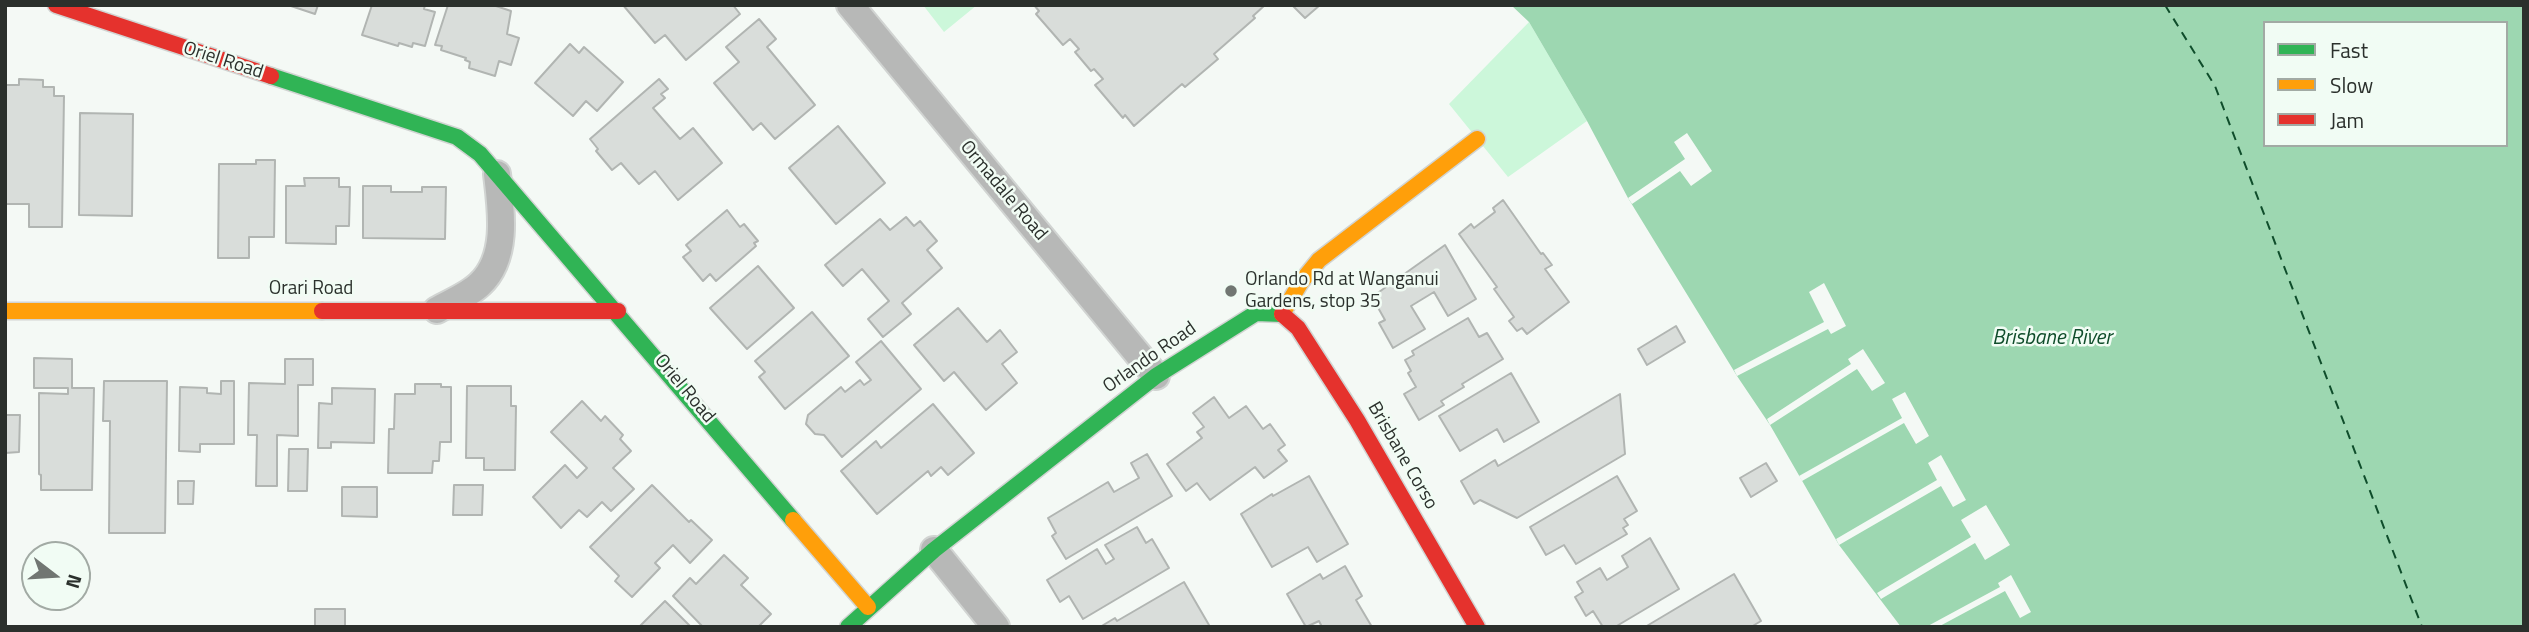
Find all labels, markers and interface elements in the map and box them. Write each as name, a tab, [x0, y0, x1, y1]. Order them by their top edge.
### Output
legend	[2263, 21, 2508, 147]
text: Fast	[2330, 34, 2368, 66]
street label: Oriel Road	[180, 37, 266, 85]
text: Slow	[2330, 69, 2373, 101]
text: Jam	[2330, 104, 2364, 136]
street label: Ormadale Road	[955, 136, 1051, 246]
place label: Orlando Rd at Wanganui Gardens, stop 35	[1245, 269, 1439, 313]
street label: Orari Road	[269, 278, 353, 300]
marker: Orlando Rd at Wanganui Gardens, stop 35	[1223, 283, 1239, 299]
street label: Orlando Road	[1099, 318, 1201, 398]
water label: Brisbane River	[1992, 326, 2112, 352]
street label: Oriel Road	[649, 350, 719, 428]
street label: Brisbane Corso	[1362, 398, 1442, 514]
north arrow	[21, 541, 91, 611]
text: N	[59, 571, 90, 592]

